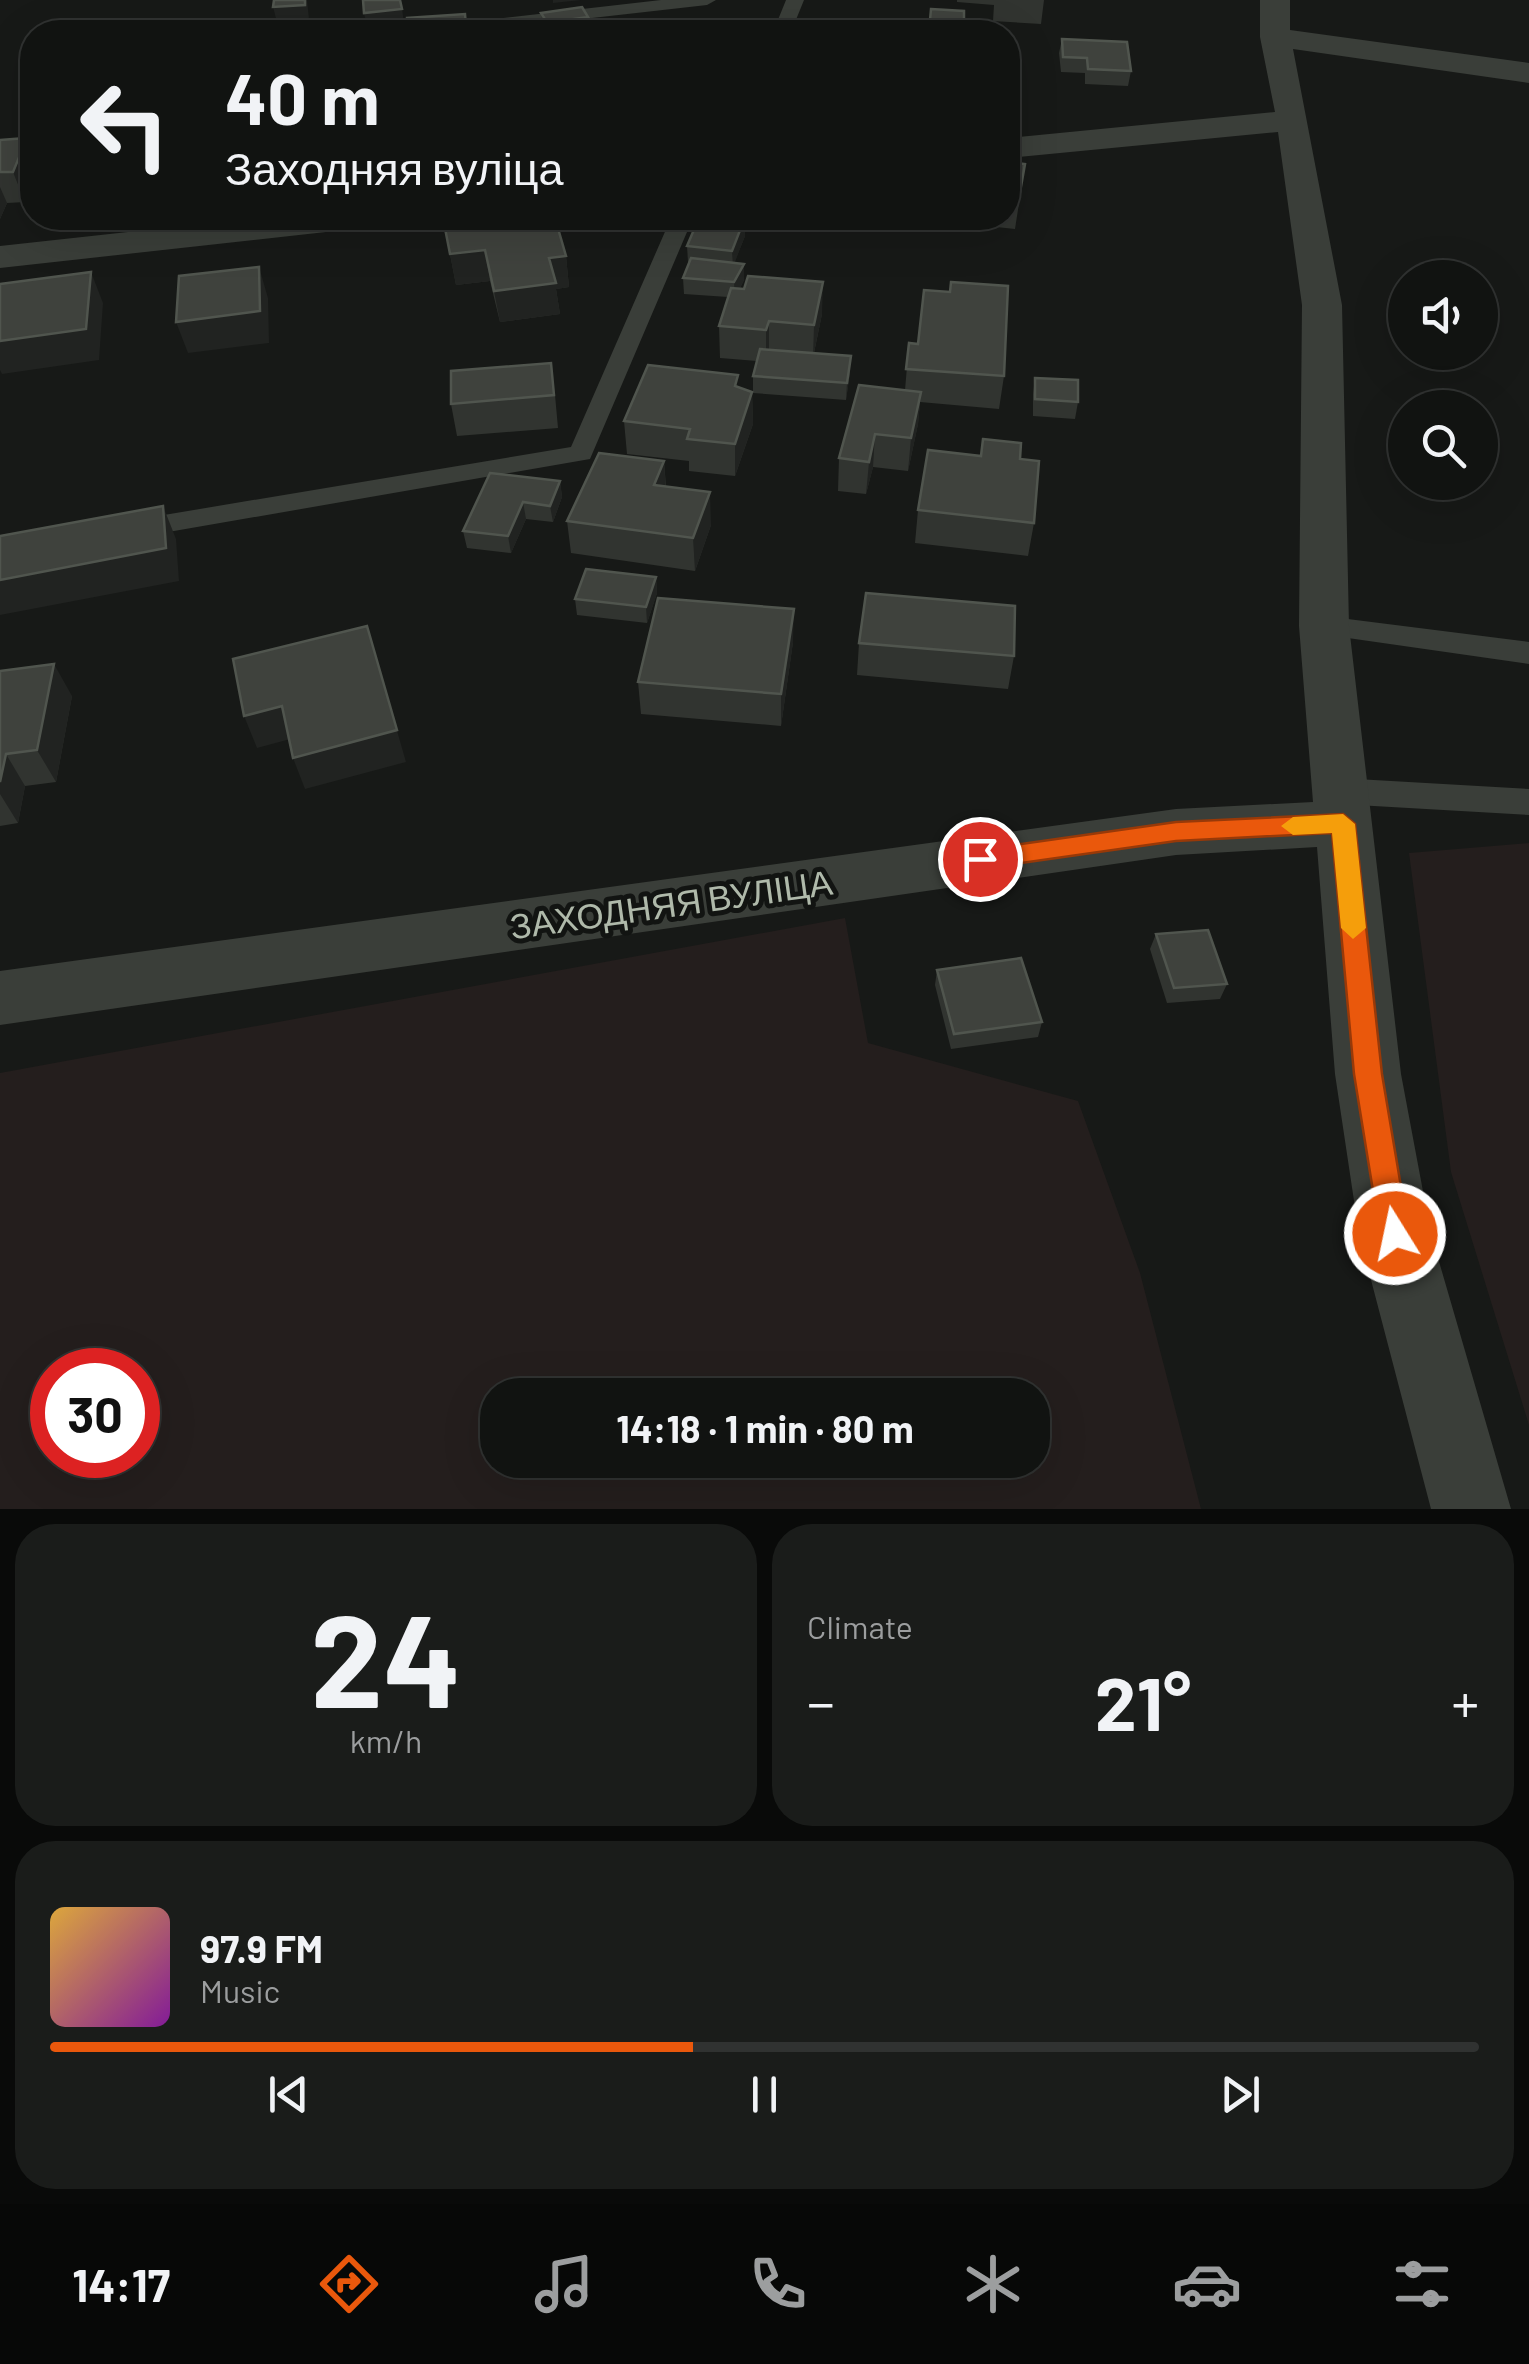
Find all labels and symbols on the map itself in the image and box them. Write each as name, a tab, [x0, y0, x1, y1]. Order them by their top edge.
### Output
pin	[938, 817, 1023, 902]
street label: ЗАХОДНЯЯ ВУЛІЦА	[507, 860, 835, 946]
position arrow	[1343, 1182, 1447, 1286]
speed limit sign: 30	[30, 1348, 160, 1478]

